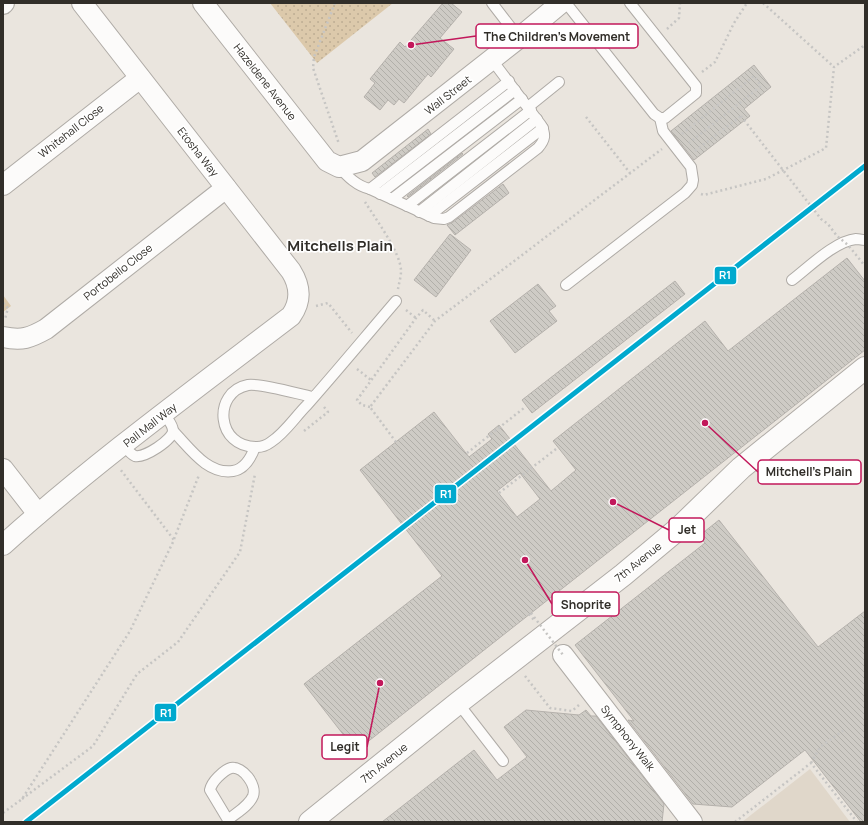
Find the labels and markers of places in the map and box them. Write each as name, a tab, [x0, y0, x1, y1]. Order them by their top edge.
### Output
callout: The Children's Movement	[476, 24, 638, 48]
callout: Mitchell's Plain	[758, 460, 861, 484]
callout: Jet	[669, 518, 704, 542]
callout: Shoprite	[552, 592, 619, 616]
callout: Legit	[322, 735, 367, 759]

